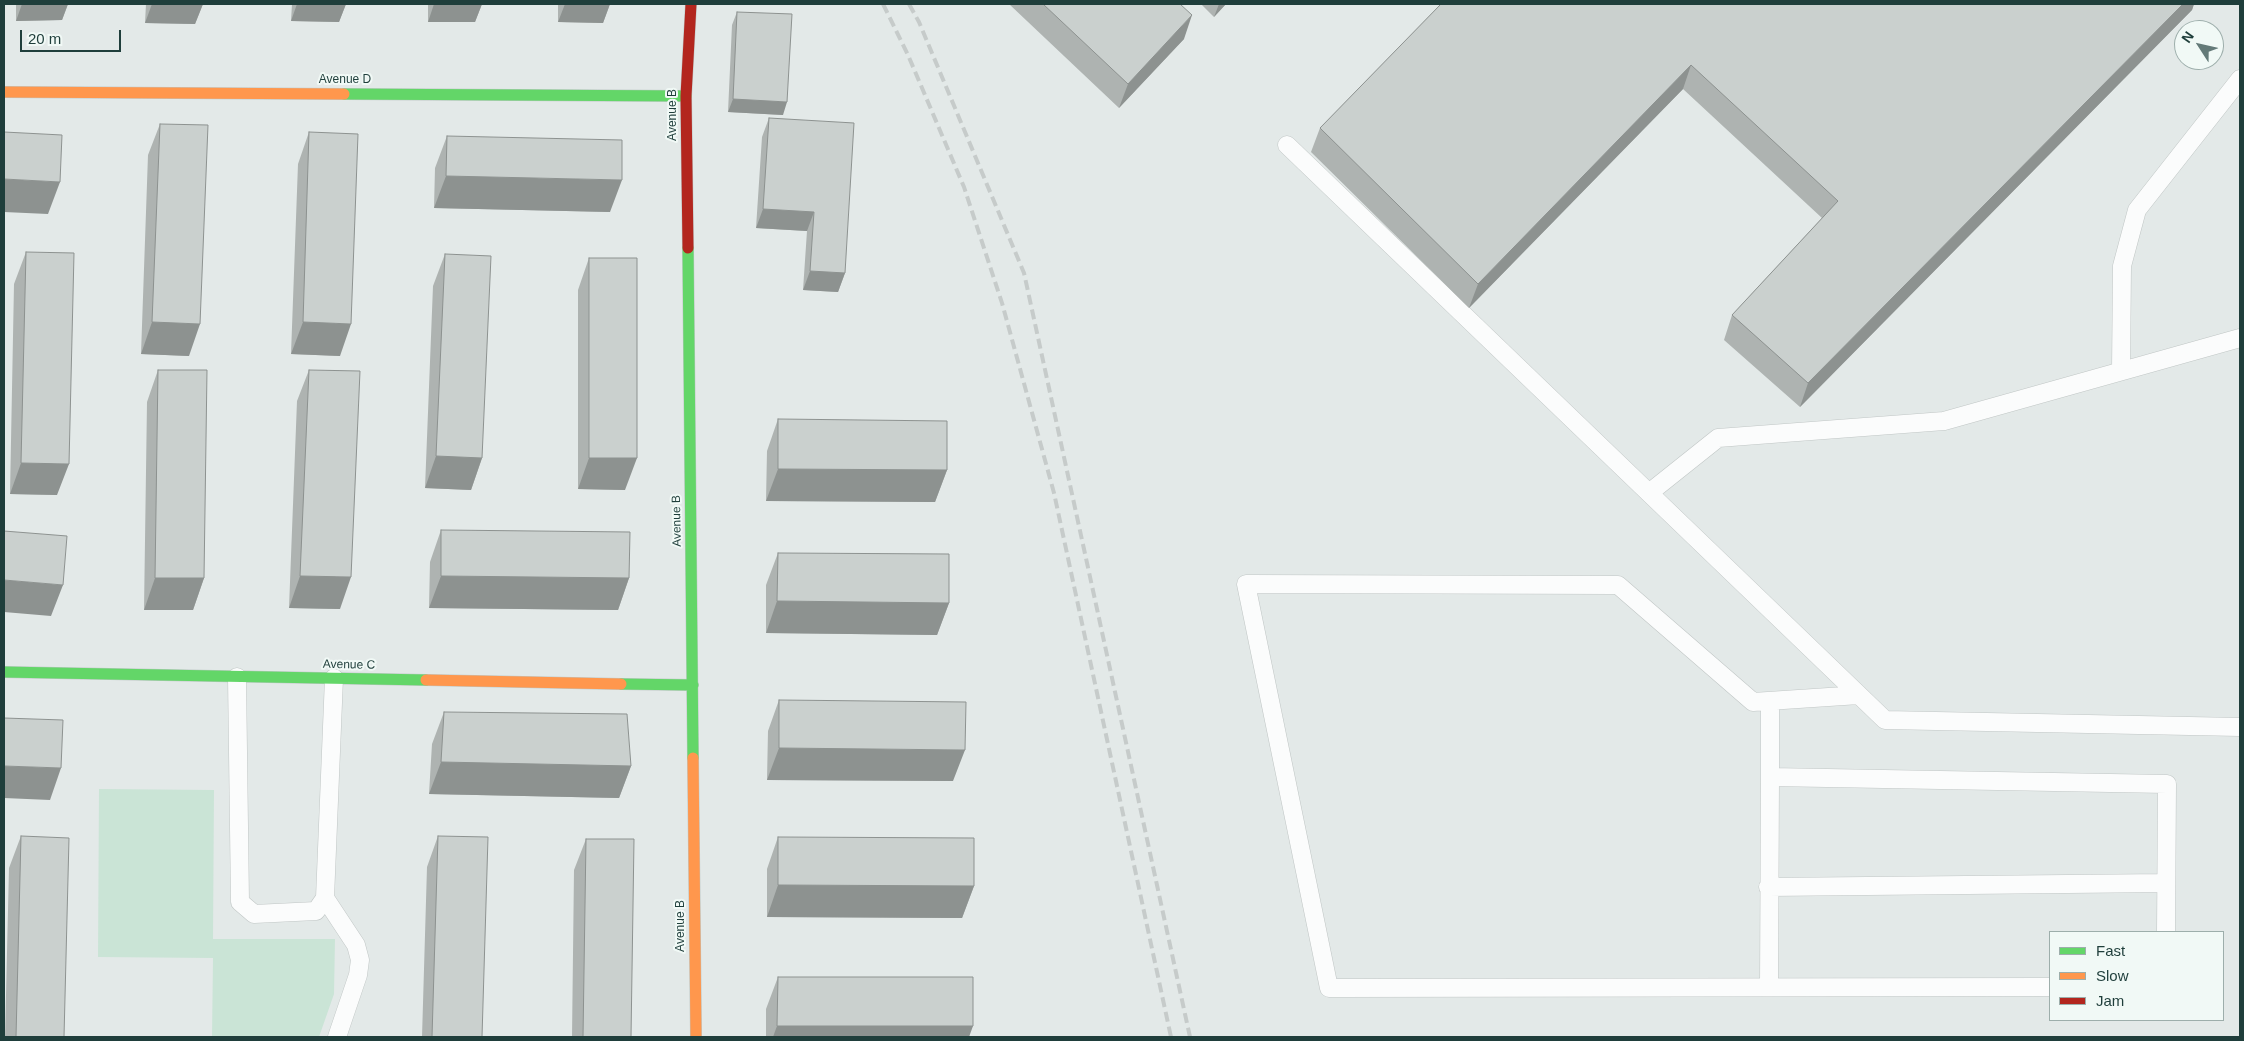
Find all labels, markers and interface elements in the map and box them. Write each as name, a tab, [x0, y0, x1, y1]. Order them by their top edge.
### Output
scale bar	[22, 20, 124, 52]
north arrow	[2174, 20, 2224, 70]
text: N	[2178, 28, 2197, 46]
text: 20 m	[28, 30, 61, 47]
street label: Avenue D	[319, 73, 371, 87]
street label: Avenue B	[666, 89, 680, 141]
street label: Avenue B	[669, 495, 685, 547]
street label: Avenue C	[323, 657, 375, 673]
street label: Avenue B	[674, 900, 688, 952]
legend	[2049, 931, 2224, 1021]
text: Fast	[2096, 942, 2125, 959]
text: Slow	[2096, 967, 2129, 984]
text: Jam	[2096, 992, 2124, 1009]

